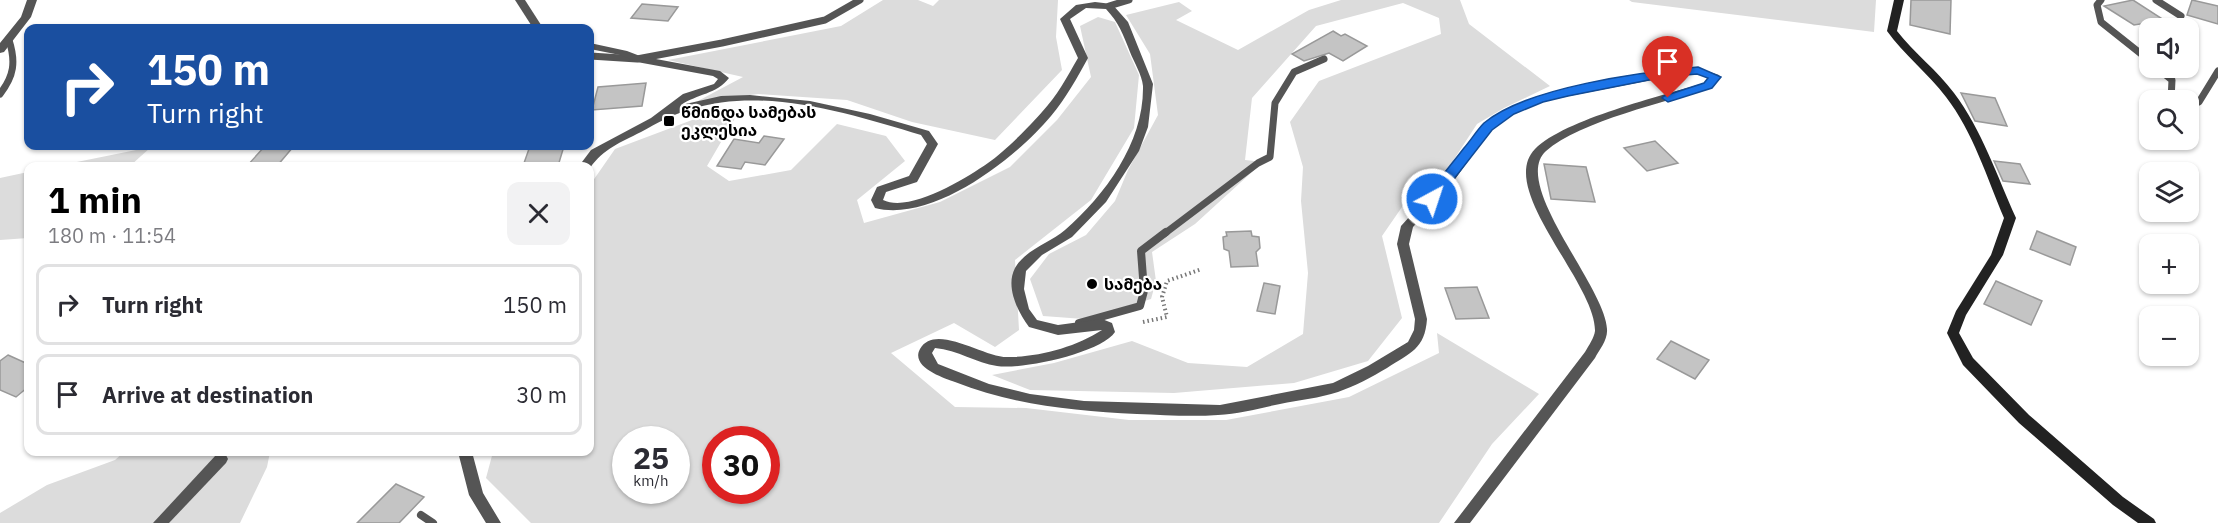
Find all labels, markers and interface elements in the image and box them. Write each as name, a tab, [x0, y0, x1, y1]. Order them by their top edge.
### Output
map controls	[2139, 18, 2199, 366]
button: sound	[2139, 18, 2199, 78]
pin	[1642, 36, 1693, 98]
text: 150 m	[147, 42, 270, 97]
icon: arrive	[1651, 45, 1684, 78]
icon: right	[48, 48, 126, 126]
button: search	[2139, 90, 2199, 150]
text: Turn right	[147, 95, 264, 130]
place label: წმინდა სამებას ეკლესია	[681, 102, 816, 141]
marker: წმინდა სამებას ეკლესია	[662, 114, 676, 128]
button: layers	[2139, 162, 2199, 222]
position arrow	[1400, 167, 1464, 231]
text: 1 min	[48, 176, 142, 223]
button: close	[507, 182, 570, 245]
text: 180 m · 11:54	[48, 222, 176, 249]
button: +	[2139, 234, 2199, 294]
place label: სამება	[1104, 274, 1162, 294]
marker: სამება	[1085, 277, 1099, 291]
icon: right	[51, 288, 84, 321]
text: Turn right	[102, 290, 203, 319]
text: 150 m	[503, 290, 567, 319]
button: −	[2139, 306, 2199, 366]
icon: arrive	[51, 378, 84, 411]
text: Arrive at destination	[102, 380, 313, 409]
text: 30 m	[516, 380, 567, 409]
speed limit sign: 30	[702, 426, 780, 504]
text: 25	[633, 438, 669, 477]
text: km/h	[633, 471, 669, 490]

